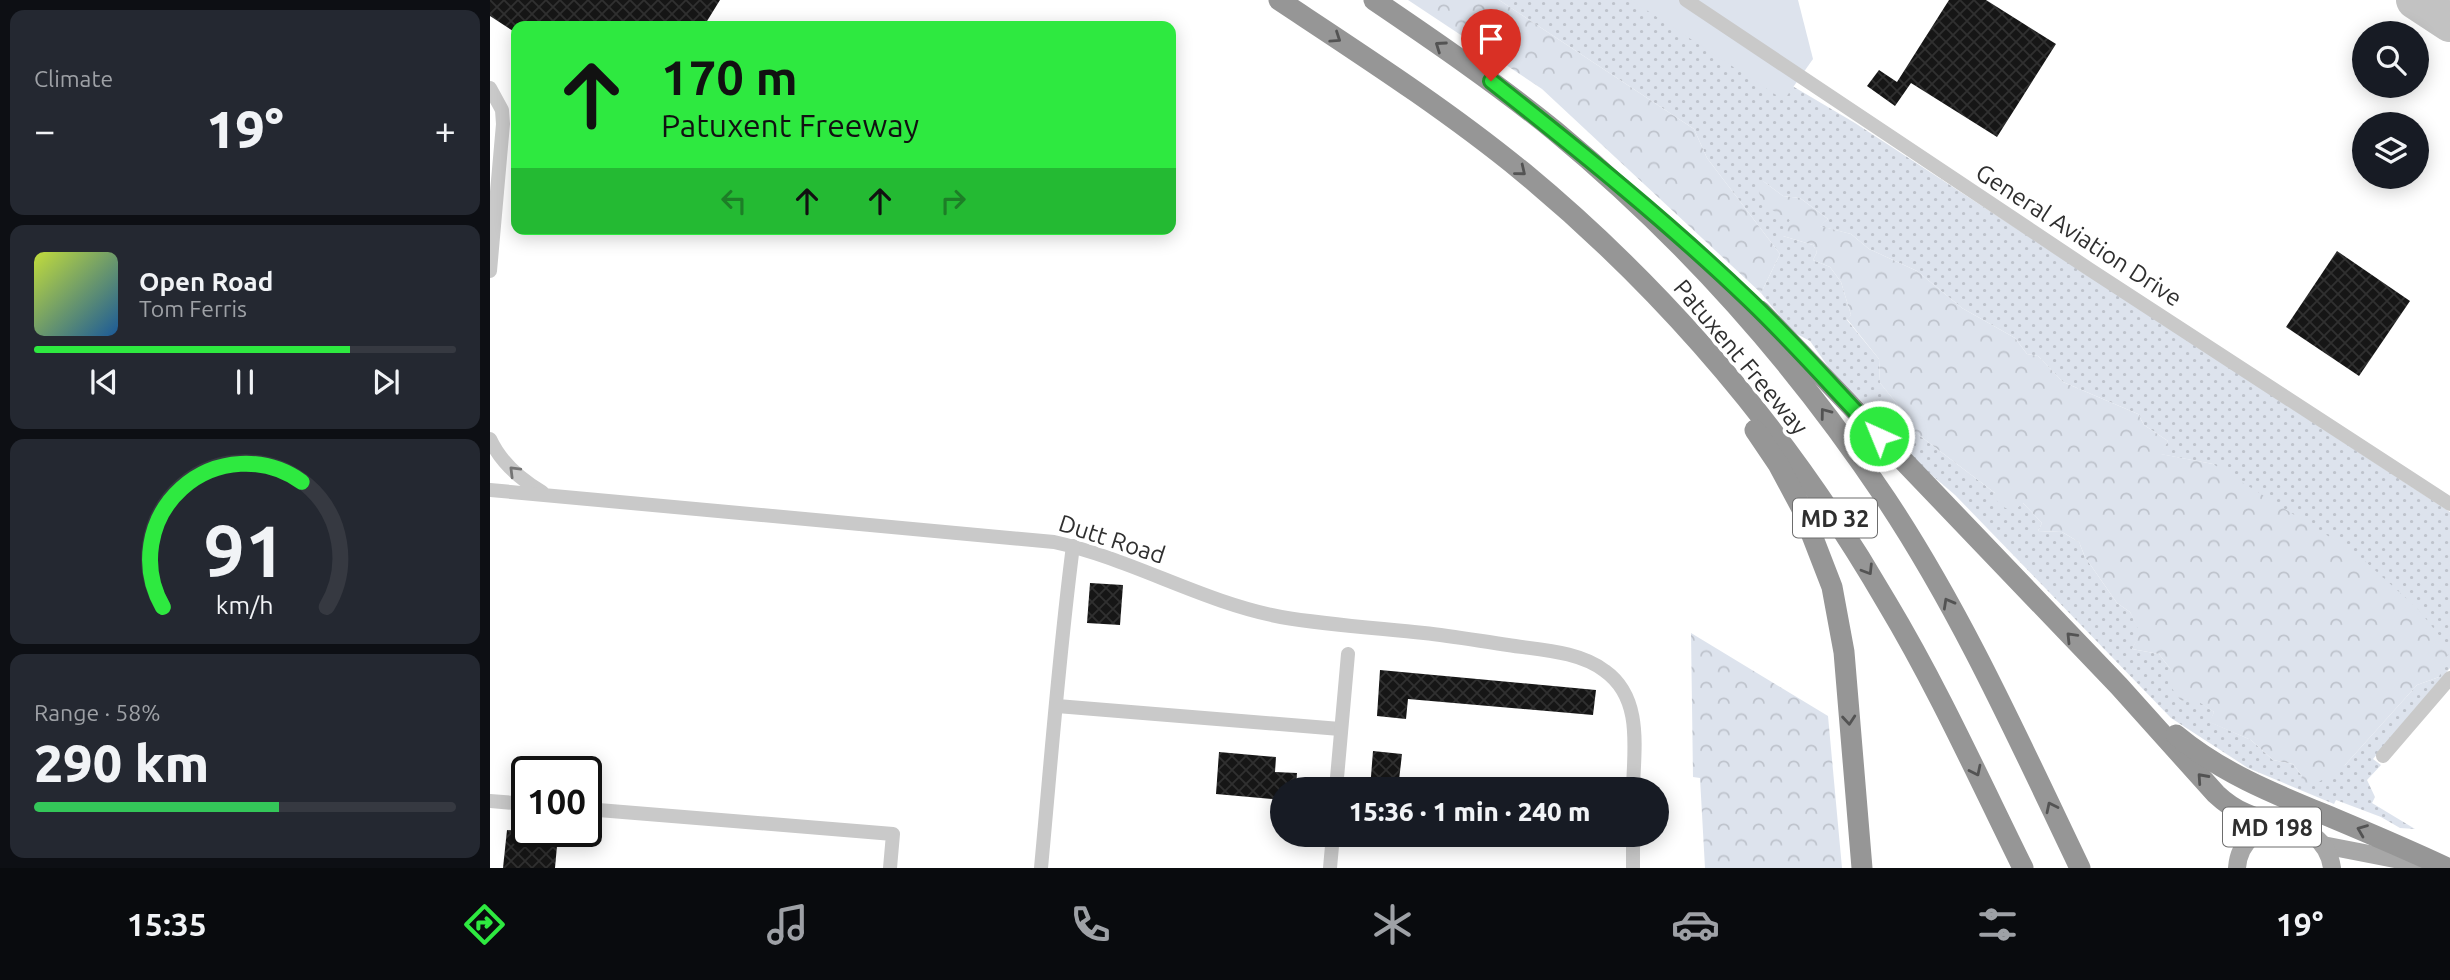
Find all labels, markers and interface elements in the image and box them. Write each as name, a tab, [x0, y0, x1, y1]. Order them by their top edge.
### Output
pin	[1461, 9, 1521, 81]
icon: arrive	[1472, 20, 1510, 58]
map controls	[2352, 21, 2429, 189]
button: search	[2352, 21, 2429, 98]
one-way arrow	[1328, 30, 1341, 42]
one-way arrow	[1435, 41, 1448, 54]
icon: ahead	[546, 49, 637, 140]
text: 170 m	[661, 49, 798, 104]
text: Climate	[34, 66, 113, 91]
text: 19°	[206, 100, 284, 158]
text: Patuxent Freeway	[661, 107, 919, 143]
text: −	[34, 109, 55, 151]
text: +	[435, 109, 456, 151]
button: layers	[2352, 112, 2429, 189]
street label: General Aviation Drive	[1971, 158, 2187, 312]
one-way arrow	[1512, 163, 1525, 175]
icon: left	[715, 182, 753, 220]
icon: ahead	[788, 182, 826, 220]
icon: ahead	[861, 182, 899, 220]
icon: right	[934, 182, 972, 220]
text: Open Road	[139, 267, 273, 296]
street label: Patuxent Freeway	[1668, 274, 1814, 440]
text: Tom Ferris	[139, 296, 247, 321]
icon: previous	[85, 363, 123, 401]
icon: pause	[226, 363, 264, 401]
icon: next	[367, 363, 405, 401]
position arrow	[1842, 399, 1916, 473]
one-way arrow	[1820, 408, 1833, 420]
one-way arrow	[509, 467, 522, 480]
road number: MD 32	[1793, 498, 1877, 538]
street label: Dutt Road	[1055, 509, 1169, 569]
text: 91	[204, 510, 286, 592]
one-way arrow	[1859, 563, 1872, 576]
text: km/h	[216, 591, 274, 619]
one-way arrow	[1943, 598, 1957, 611]
one-way arrow	[2067, 632, 2080, 645]
text: Range · 58%	[34, 700, 161, 725]
one-way arrow	[1841, 715, 1856, 726]
text: 290 km	[34, 734, 209, 792]
speed limit sign: 100	[511, 756, 602, 847]
one-way arrow	[1967, 764, 1981, 776]
one-way arrow	[2197, 774, 2210, 787]
text: 15:36 · 1 min · 240 m	[1349, 797, 1590, 826]
one-way arrow	[2045, 802, 2059, 814]
road number: MD 198	[2223, 807, 2321, 846]
one-way arrow	[2357, 824, 2369, 838]
icon: directions	[460, 900, 509, 949]
icon: music	[763, 900, 812, 949]
icon: phone	[1066, 900, 1115, 949]
icon: climate	[1368, 900, 1417, 949]
icon: car	[1671, 900, 1720, 949]
icon: filters	[1973, 900, 2022, 949]
text: 15:35	[127, 906, 207, 942]
text: 19°	[2276, 906, 2323, 942]

